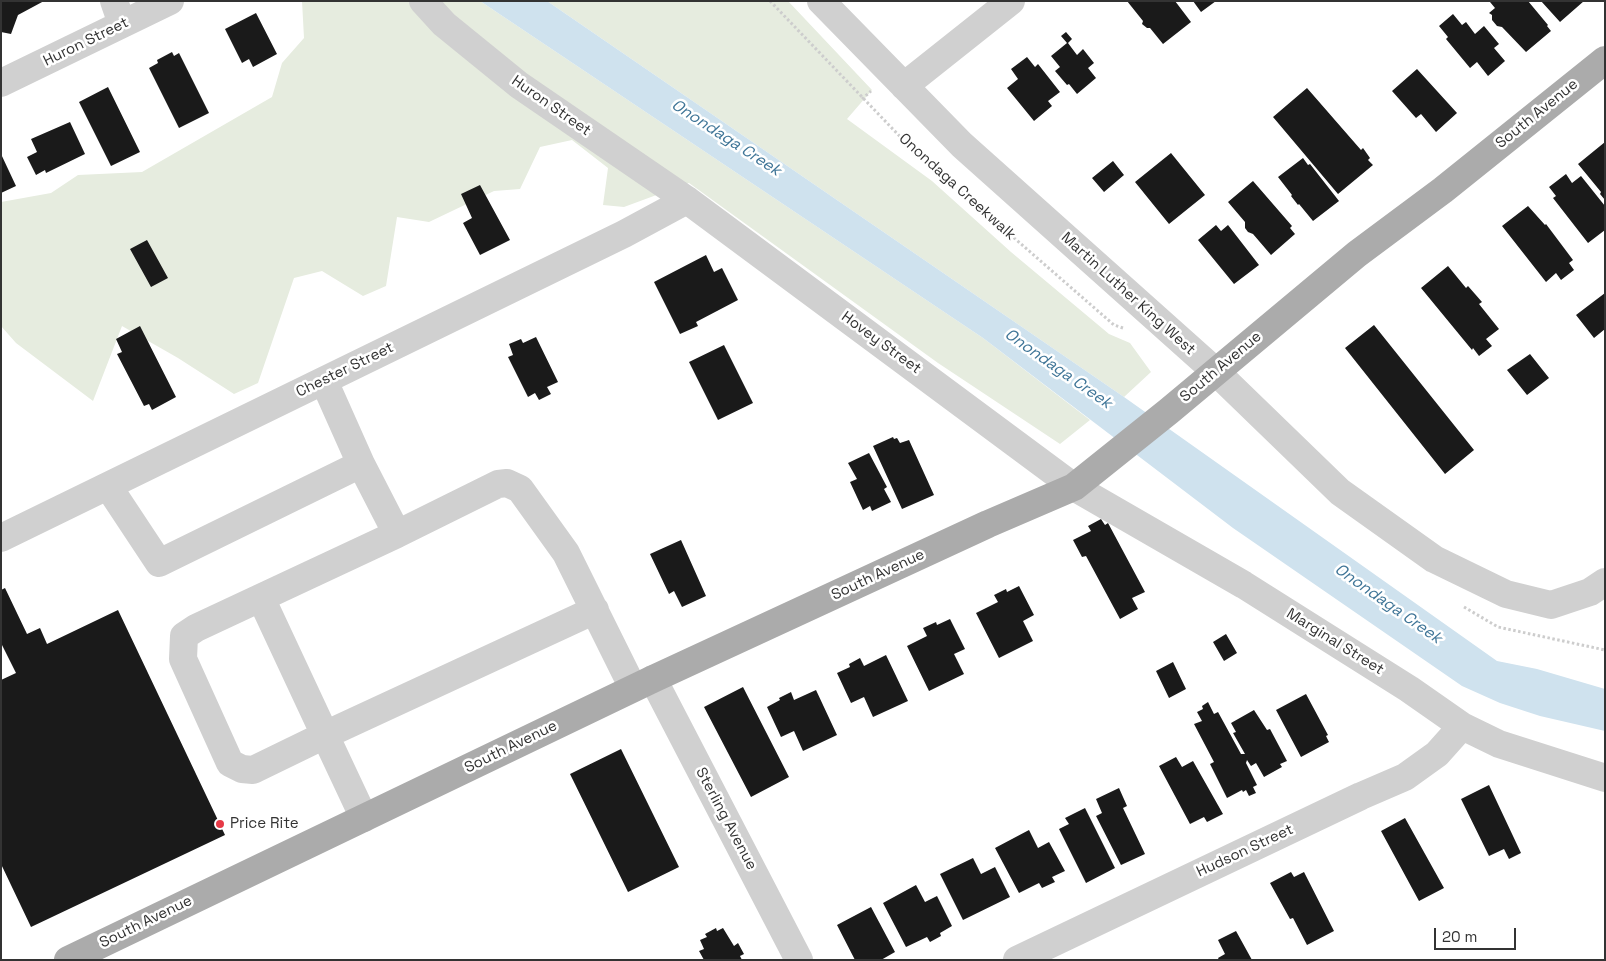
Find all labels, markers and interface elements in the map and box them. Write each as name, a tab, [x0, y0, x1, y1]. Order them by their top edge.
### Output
street label: Huron Street	[40, 14, 132, 70]
street label: Huron Street	[508, 72, 594, 140]
street label: South Avenue	[1492, 75, 1582, 153]
water label: Onondaga Creek	[668, 95, 784, 181]
street label: Onondaga Creekwalk	[895, 130, 1019, 244]
street label: Martin Luther King West	[1057, 229, 1199, 359]
street label: Hovey Street	[838, 308, 924, 378]
water label: Onondaga Creek	[1001, 325, 1115, 413]
street label: South Avenue	[1177, 328, 1265, 406]
street label: Chester Street	[293, 339, 397, 401]
street label: South Avenue	[829, 546, 927, 604]
water label: Onondaga Creek	[1331, 560, 1445, 648]
street label: Marginal Street	[1283, 605, 1387, 679]
street label: South Avenue	[462, 717, 560, 777]
street label: Sterling Avenue	[691, 765, 761, 873]
place label: Price Rite	[230, 815, 299, 833]
marker: Price Rite	[214, 818, 226, 830]
street label: Hudson Street	[1194, 821, 1296, 881]
street label: South Avenue	[97, 892, 195, 952]
scale bar	[1436, 918, 1518, 950]
text: 20 m	[1442, 927, 1477, 946]

